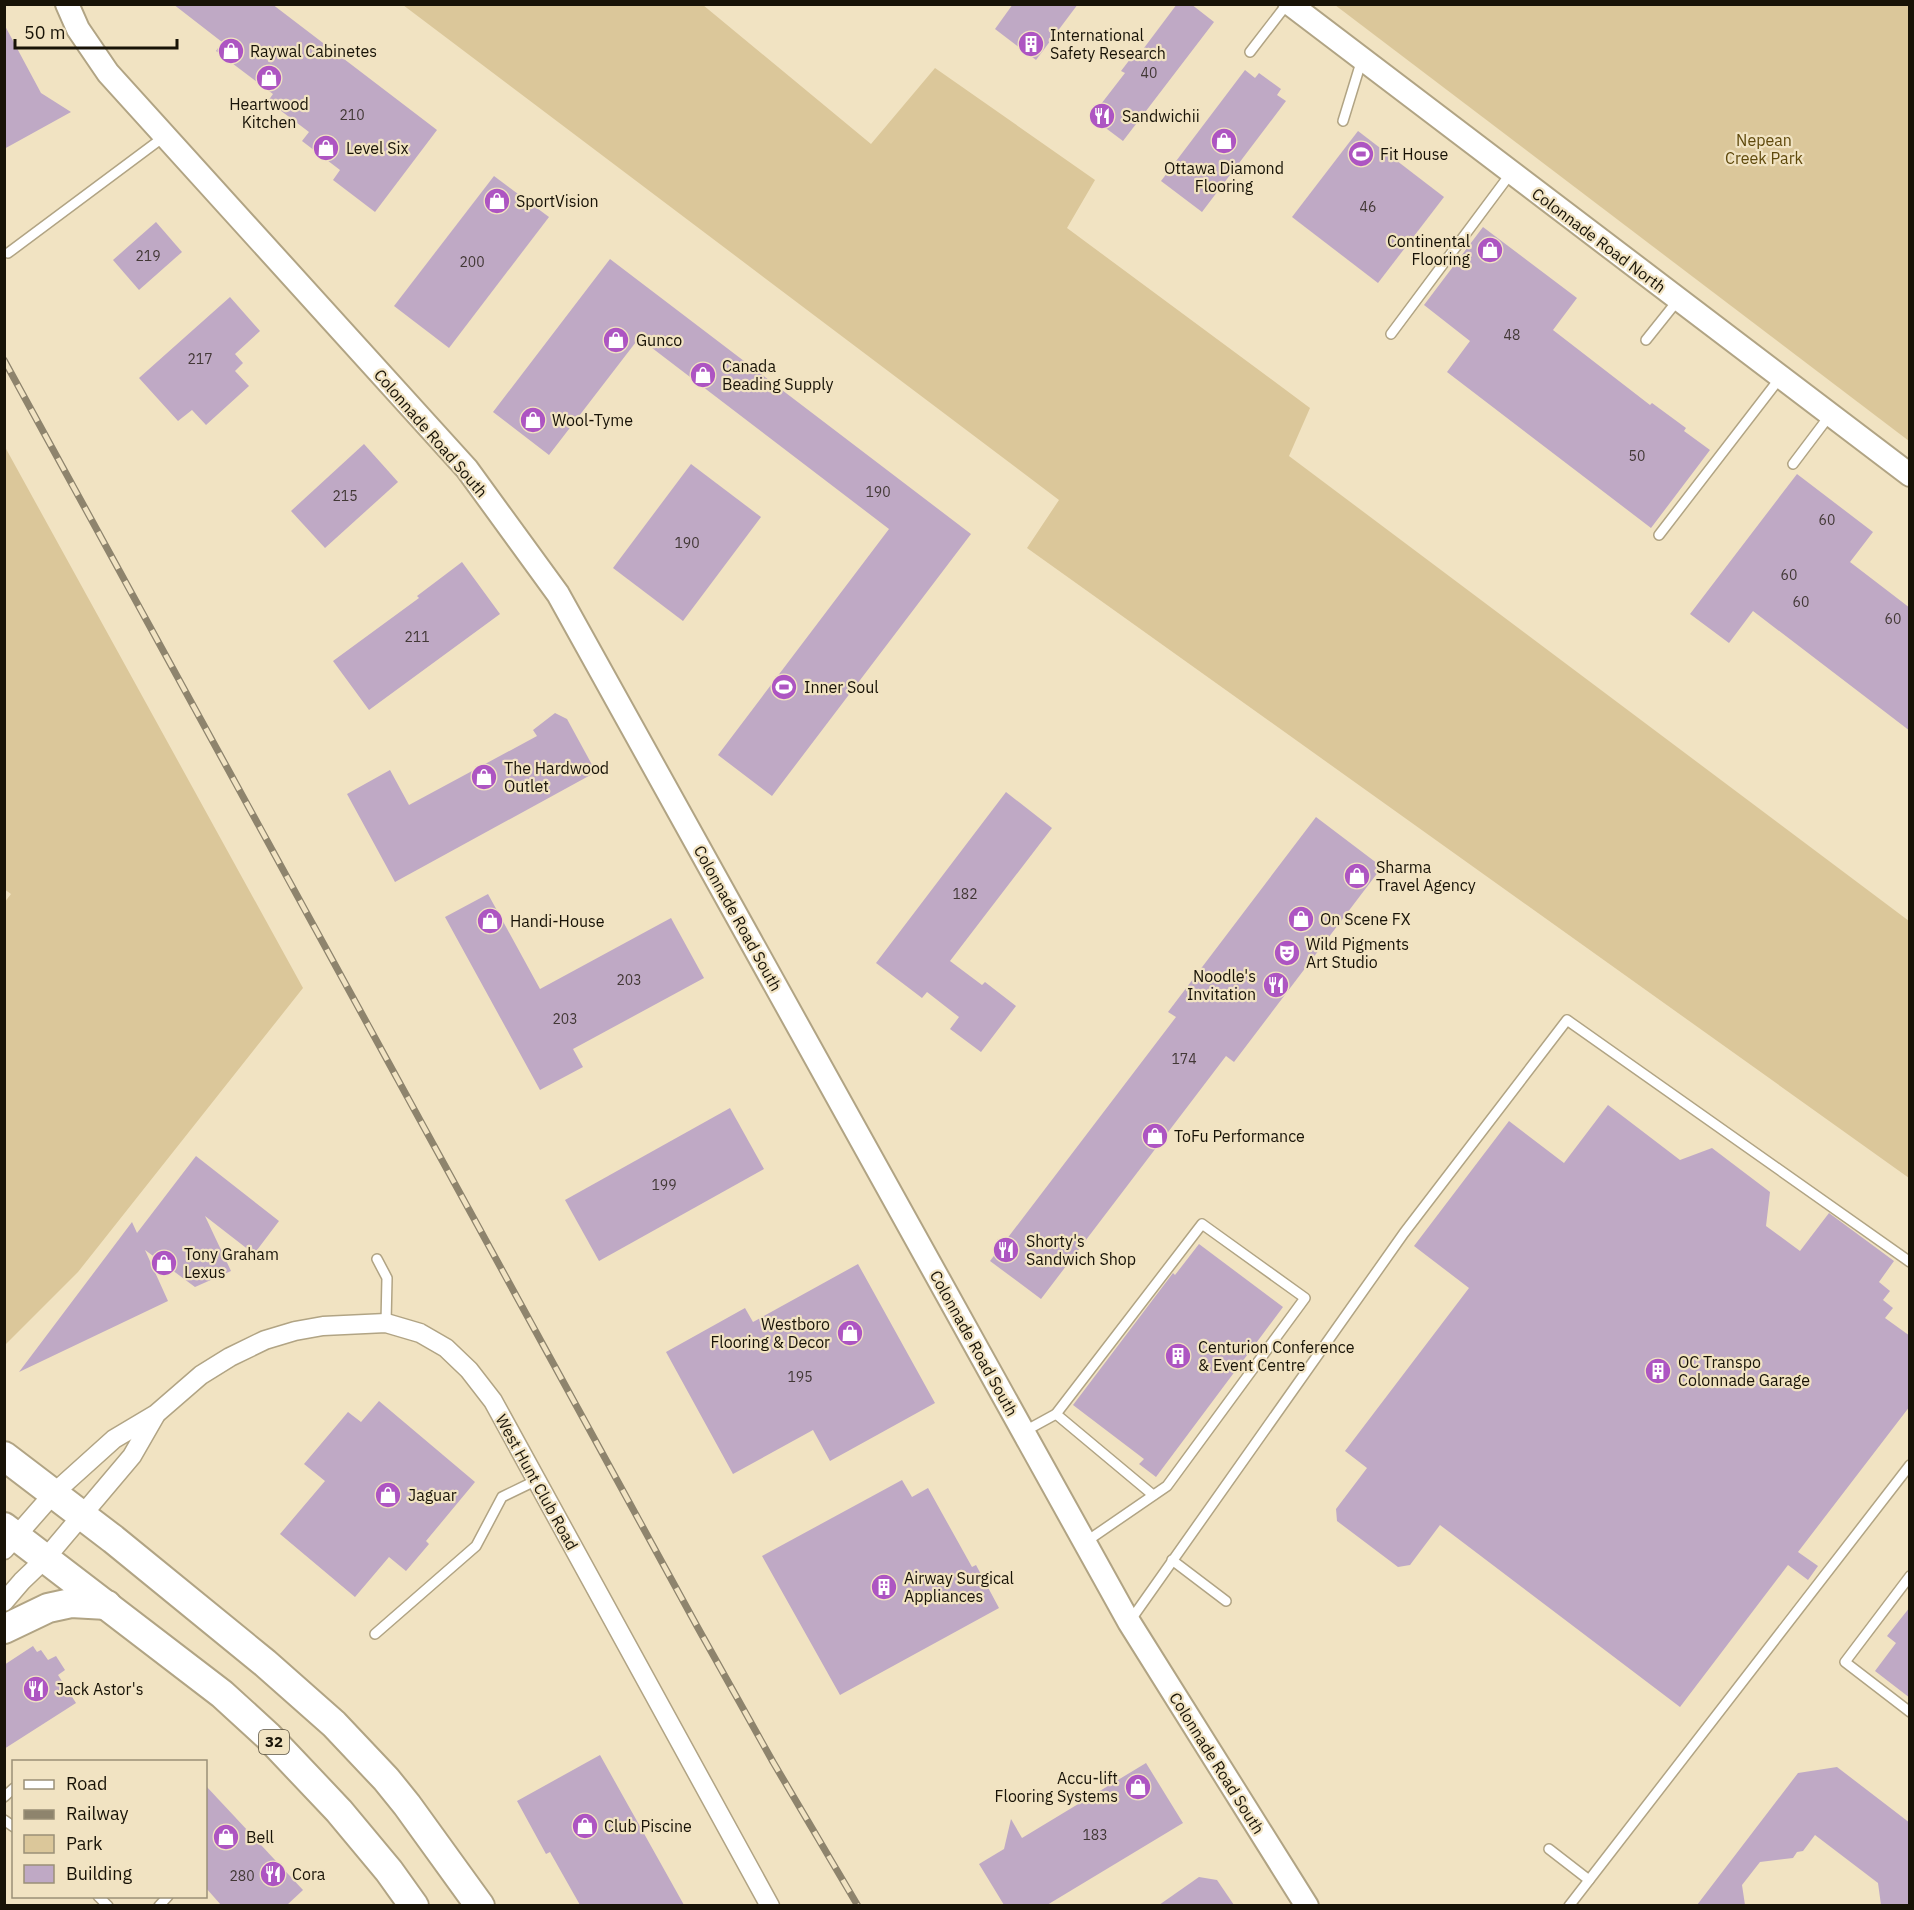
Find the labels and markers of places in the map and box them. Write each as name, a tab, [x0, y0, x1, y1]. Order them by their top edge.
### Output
place label: International Safety Research	[1050, 25, 1166, 63]
building icon: International Safety Research	[1016, 29, 1046, 59]
shop icon: Raywal Cabinetes	[216, 36, 246, 66]
place label: Raywal Cabinetes	[250, 41, 377, 61]
shop icon: Heartwood Kitchen	[254, 63, 284, 93]
place label: Heartwood Kitchen	[229, 94, 309, 132]
restaurant icon: Sandwichii	[1087, 101, 1117, 131]
place label: Sandwichii	[1122, 106, 1200, 126]
shop icon: Ottawa Diamond Flooring	[1209, 126, 1239, 156]
shop icon: Level Six	[311, 133, 341, 163]
place label: Level Six	[346, 138, 409, 158]
sports icon: Fit House	[1346, 139, 1376, 169]
place label: Fit House	[1380, 144, 1448, 164]
place label: Ottawa Diamond Flooring	[1164, 158, 1284, 196]
shop icon: SportVision	[482, 186, 512, 216]
place label: SportVision	[516, 191, 599, 211]
place label: Continental Flooring	[1387, 231, 1471, 269]
shop icon: Continental Flooring	[1475, 235, 1505, 265]
shop icon: Gunco	[601, 325, 631, 355]
place label: Gunco	[636, 330, 682, 350]
place label: Canada Beading Supply	[722, 356, 834, 394]
shop icon: Canada Beading Supply	[688, 360, 718, 390]
shop icon: Wool-Tyme	[518, 405, 548, 435]
place label: Wool-Tyme	[552, 410, 633, 430]
sports icon: Inner Soul	[769, 672, 799, 702]
place label: Inner Soul	[804, 677, 879, 697]
place label: The Hardwood Outlet	[504, 758, 609, 796]
shop icon: The Hardwood Outlet	[469, 762, 499, 792]
place label: Sharma Travel Agency	[1376, 857, 1476, 895]
shop icon: Sharma Travel Agency	[1342, 861, 1372, 891]
shop icon: On Scene FX	[1286, 904, 1316, 934]
shop icon: Handi-House	[475, 906, 505, 936]
place label: On Scene FX	[1320, 909, 1411, 929]
place label: Handi-House	[510, 911, 605, 931]
place label: Wild Pigments Art Studio	[1306, 934, 1409, 972]
theatre icon: Wild Pigments Art Studio	[1272, 938, 1302, 968]
place label: Noodle's Invitation	[1187, 966, 1256, 1004]
restaurant icon: Noodle's Invitation	[1261, 970, 1291, 1000]
shop icon: ToFu Performance	[1140, 1121, 1170, 1151]
place label: ToFu Performance	[1174, 1126, 1305, 1146]
place label: Shorty's Sandwich Shop	[1026, 1231, 1136, 1269]
restaurant icon: Shorty's Sandwich Shop	[991, 1235, 1021, 1265]
place label: Tony Graham Lexus	[184, 1244, 279, 1282]
shop icon: Tony Graham Lexus	[149, 1248, 179, 1278]
place label: Westboro Flooring & Decor	[710, 1314, 830, 1352]
shop icon: Westboro Flooring & Decor	[835, 1318, 865, 1348]
place label: Centurion Conference & Event Centre	[1198, 1337, 1355, 1375]
building icon: Centurion Conference & Event Centre	[1163, 1341, 1193, 1371]
place label: OC Transpo Colonnade Garage	[1678, 1352, 1810, 1390]
building icon: OC Transpo Colonnade Garage	[1643, 1356, 1673, 1386]
shop icon: Jaguar	[373, 1480, 403, 1510]
place label: Jaguar	[408, 1485, 457, 1505]
place label: Airway Surgical Appliances	[904, 1568, 1014, 1606]
building icon: Airway Surgical Appliances	[869, 1572, 899, 1602]
restaurant icon: Jack Astor's	[21, 1674, 51, 1704]
place label: Jack Astor's	[56, 1679, 143, 1699]
place label: Accu-lift Flooring Systems	[995, 1768, 1118, 1806]
shop icon: Accu-lift Flooring Systems	[1123, 1772, 1153, 1802]
shop icon: Club Piscine	[570, 1811, 600, 1841]
place label: Club Piscine	[604, 1816, 692, 1836]
shop icon: Bell	[211, 1822, 241, 1852]
place label: Bell	[246, 1827, 274, 1847]
restaurant icon: Cora	[258, 1859, 288, 1889]
place label: Cora	[292, 1864, 326, 1884]

